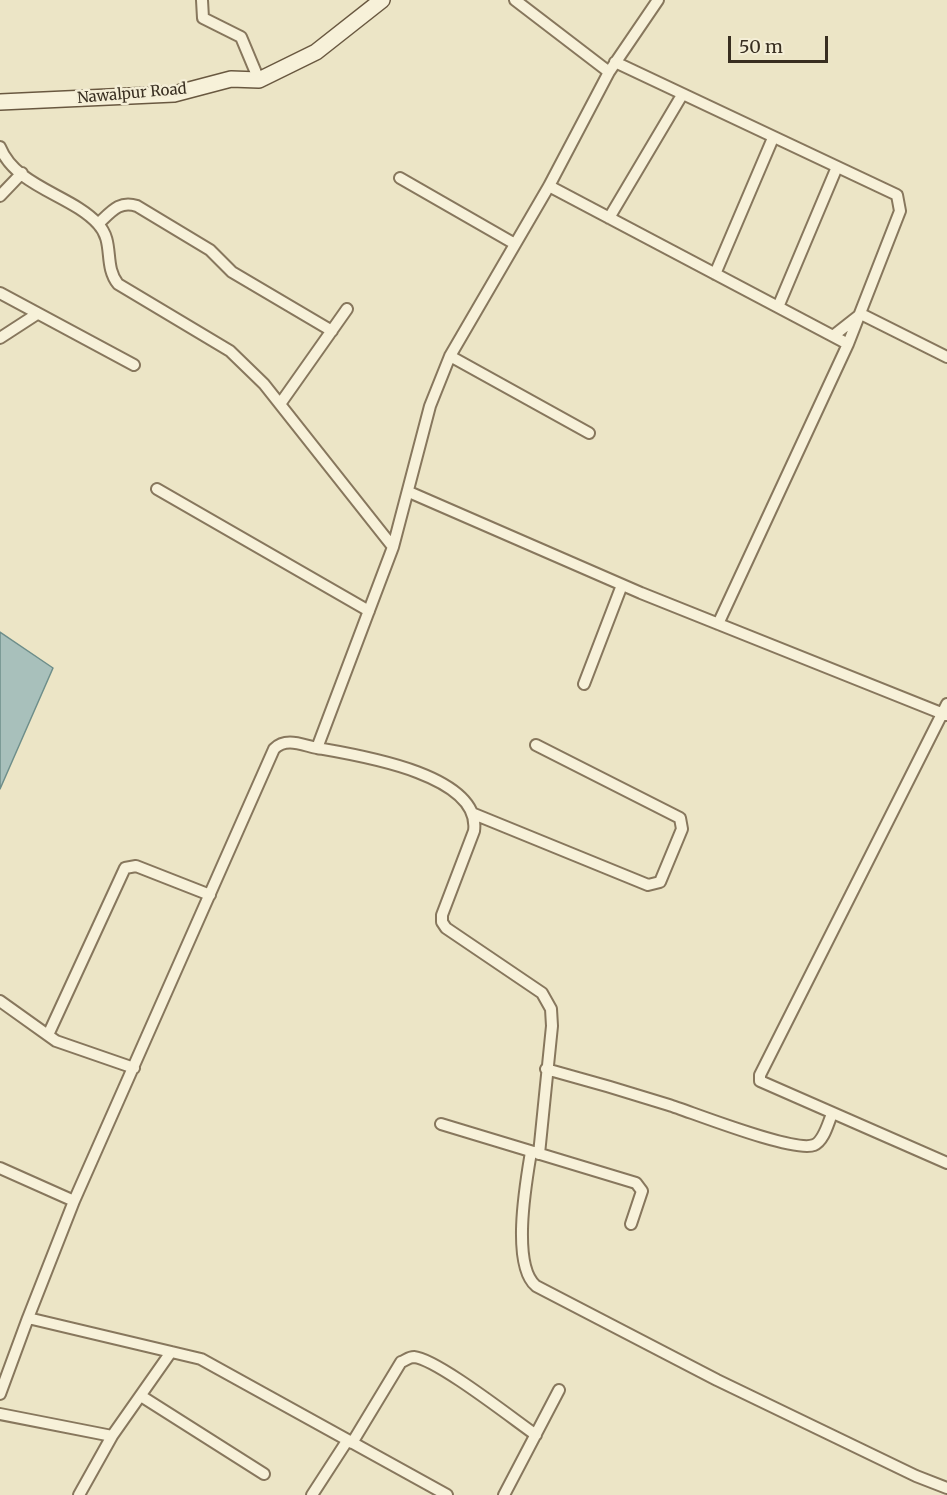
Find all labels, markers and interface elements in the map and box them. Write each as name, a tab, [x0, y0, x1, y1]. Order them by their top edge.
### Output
scale bar	[731, 24, 832, 62]
text: 50 m	[739, 35, 783, 58]
street label: Nawalpur Road	[76, 80, 188, 108]

